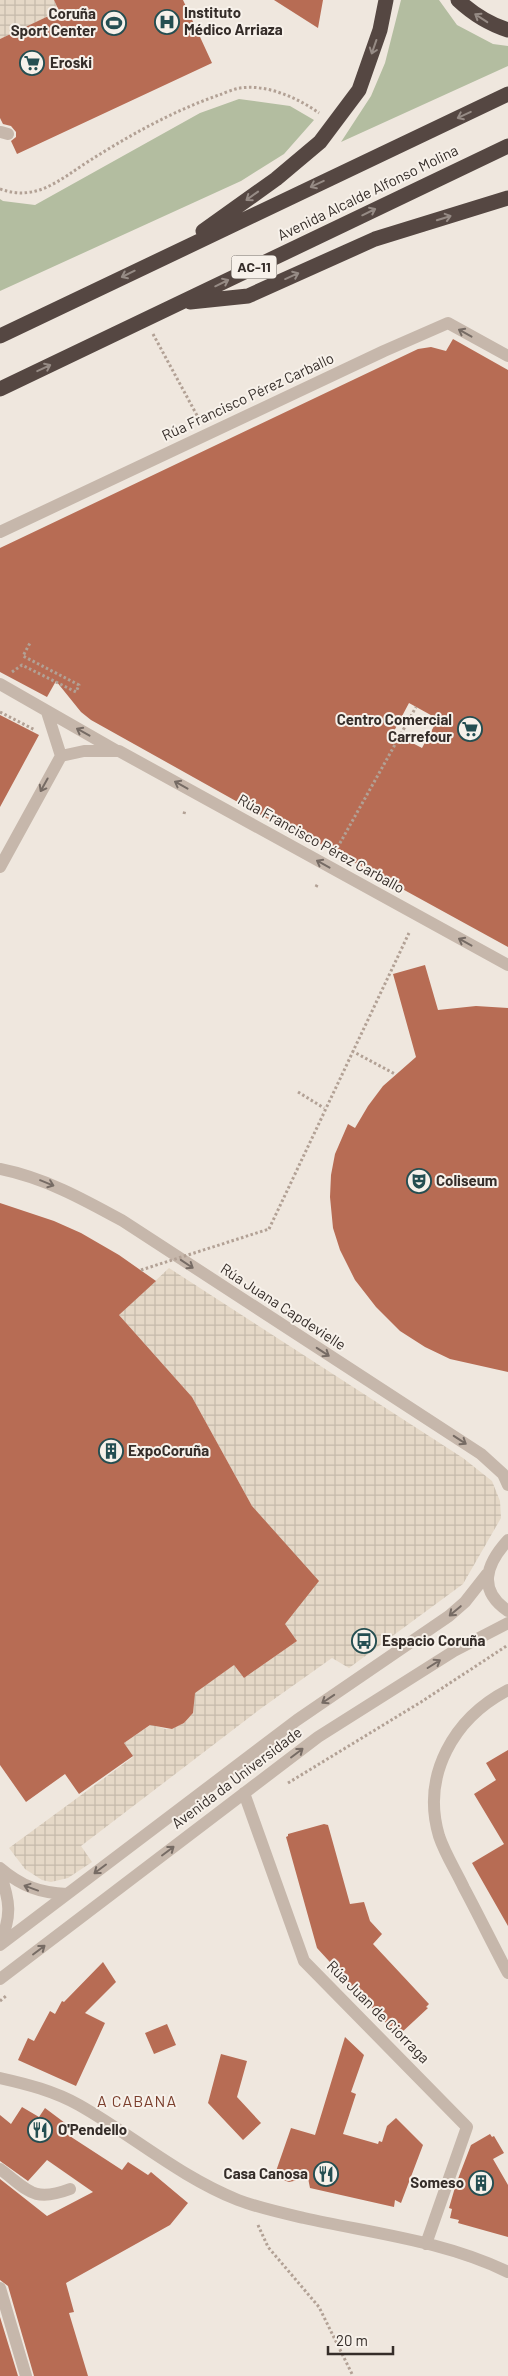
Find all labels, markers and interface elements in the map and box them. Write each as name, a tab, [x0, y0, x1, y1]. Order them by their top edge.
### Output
place label: Instituto Médico Arriaza	[184, 3, 283, 38]
place label: Coruña Sport Center	[11, 4, 96, 39]
hospital icon: Instituto Médico Arriaza	[154, 9, 180, 35]
sports icon: Coruña Sport Center	[101, 10, 127, 36]
one-way arrow	[475, 13, 489, 23]
one-way arrow	[369, 39, 378, 54]
supermarket icon: Eroski	[19, 50, 45, 76]
place label: Eroski	[50, 53, 92, 71]
one-way arrow	[457, 111, 472, 120]
street label: Avenida Alcalde Alfonso Molina	[274, 140, 461, 244]
one-way arrow	[310, 180, 325, 190]
one-way arrow	[245, 191, 259, 201]
one-way arrow	[361, 207, 376, 217]
one-way arrow	[435, 212, 451, 222]
road number: AC-11	[232, 256, 276, 278]
one-way arrow	[120, 269, 135, 279]
one-way arrow	[284, 271, 299, 280]
one-way arrow	[214, 277, 229, 287]
one-way arrow	[459, 327, 473, 337]
street label: Rúa Francisco Pérez Carballo	[159, 348, 337, 444]
one-way arrow	[36, 363, 51, 373]
place label: Centro Comercial Carrefour	[337, 710, 452, 745]
supermarket icon: Centro Comercial Carrefour	[457, 716, 483, 742]
one-way arrow	[76, 726, 90, 736]
one-way arrow	[39, 778, 49, 792]
one-way arrow	[173, 780, 188, 790]
street label: Rúa Francisco Pérez Carballo	[235, 790, 408, 897]
one-way arrow	[316, 858, 331, 868]
one-way arrow	[458, 937, 473, 947]
theatre icon: Coliseum	[406, 1168, 432, 1194]
place label: Coliseum	[436, 1171, 497, 1189]
one-way arrow	[39, 1179, 54, 1188]
one-way arrow	[180, 1259, 194, 1269]
street label: Rúa Juana Capdevielle	[218, 1259, 350, 1353]
one-way arrow	[316, 1347, 330, 1357]
one-way arrow	[453, 1435, 467, 1445]
building icon: ExpoCoruña	[98, 1438, 124, 1464]
place label: ExpoCoruña	[128, 1441, 209, 1459]
one-way arrow	[449, 1605, 462, 1616]
bus stop icon: Espacio Coruña	[351, 1628, 377, 1654]
place label: Espacio Coruña	[382, 1631, 486, 1649]
one-way arrow	[426, 1659, 440, 1669]
one-way arrow	[321, 1694, 335, 1704]
street label: Avenida da Universidade	[168, 1722, 305, 1832]
one-way arrow	[290, 1747, 303, 1758]
one-way arrow	[161, 1846, 175, 1856]
one-way arrow	[94, 1864, 107, 1875]
one-way arrow	[24, 1883, 39, 1892]
one-way arrow	[32, 1944, 45, 1955]
street label: Rúa Juan de Ciorraga	[324, 1956, 434, 2066]
district label: A CABANA	[97, 2091, 177, 2110]
restaurant icon: O'Pendello	[27, 2117, 53, 2143]
place label: O'Pendello	[58, 2120, 127, 2138]
restaurant icon: Casa Canosa	[313, 2161, 339, 2187]
place label: Casa Canosa	[224, 2164, 308, 2182]
building icon: Someso	[468, 2170, 494, 2196]
place label: Someso	[410, 2173, 464, 2191]
scale bar	[328, 2324, 393, 2356]
text: 20 m	[336, 2331, 368, 2349]

